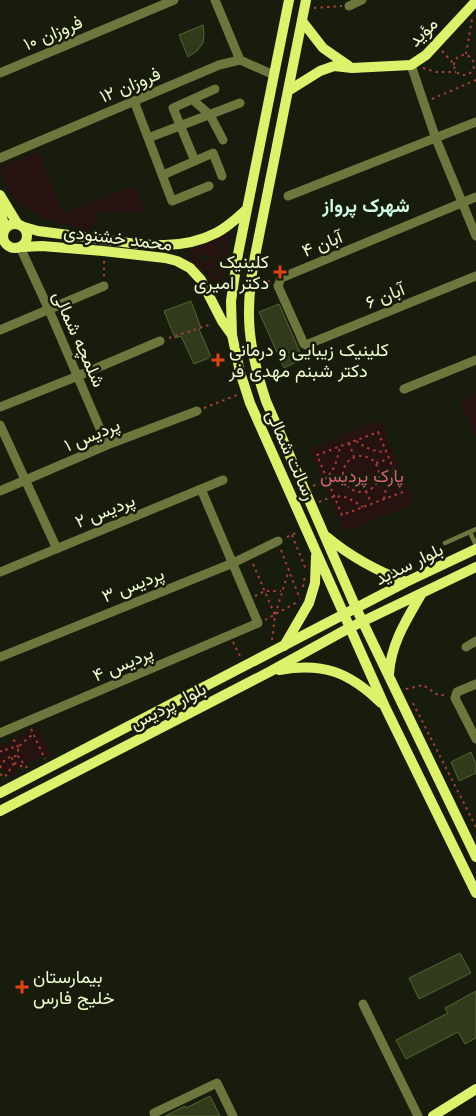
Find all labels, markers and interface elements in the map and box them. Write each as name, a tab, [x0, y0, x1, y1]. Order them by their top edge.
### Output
street label: فروزان ۱۰	[21, 12, 86, 55]
street label: مؤید	[404, 13, 442, 51]
street label: فروزان ۱۲	[97, 63, 164, 108]
district label: شهرک پرواز	[321, 195, 410, 219]
street label: محمد خشنودی	[62, 221, 174, 256]
street label: آبان ۴	[299, 226, 347, 261]
place label: کلینیک دکتر امیری	[194, 252, 269, 294]
marker: کلینیک دکتر امیری	[273, 265, 287, 279]
street label: آبان ۶	[363, 279, 409, 313]
street label: شلمچه شمالی	[47, 288, 109, 391]
place label: کلینیک زیبایی و درمانی دکتر شبنم مهدی فر	[228, 340, 389, 383]
marker: کلینیک زیبایی و درمانی دکتر شبنم مهدی فر	[211, 353, 225, 367]
street label: رسالت شمالی	[261, 407, 320, 504]
street label: پردیس ۱	[61, 414, 124, 457]
park label: پارک پردیس	[320, 466, 404, 488]
street label: پردیس ۲	[72, 490, 139, 534]
street label: بلوار سدید	[372, 539, 447, 590]
street label: پردیس ۳	[99, 564, 168, 608]
street label: پردیس ۴	[90, 642, 157, 687]
street label: بلوار پردیس	[127, 678, 210, 735]
place label: بیمارستان خلیج فارس	[33, 967, 115, 1010]
marker: بیمارستان خلیج فارس	[15, 980, 29, 994]

